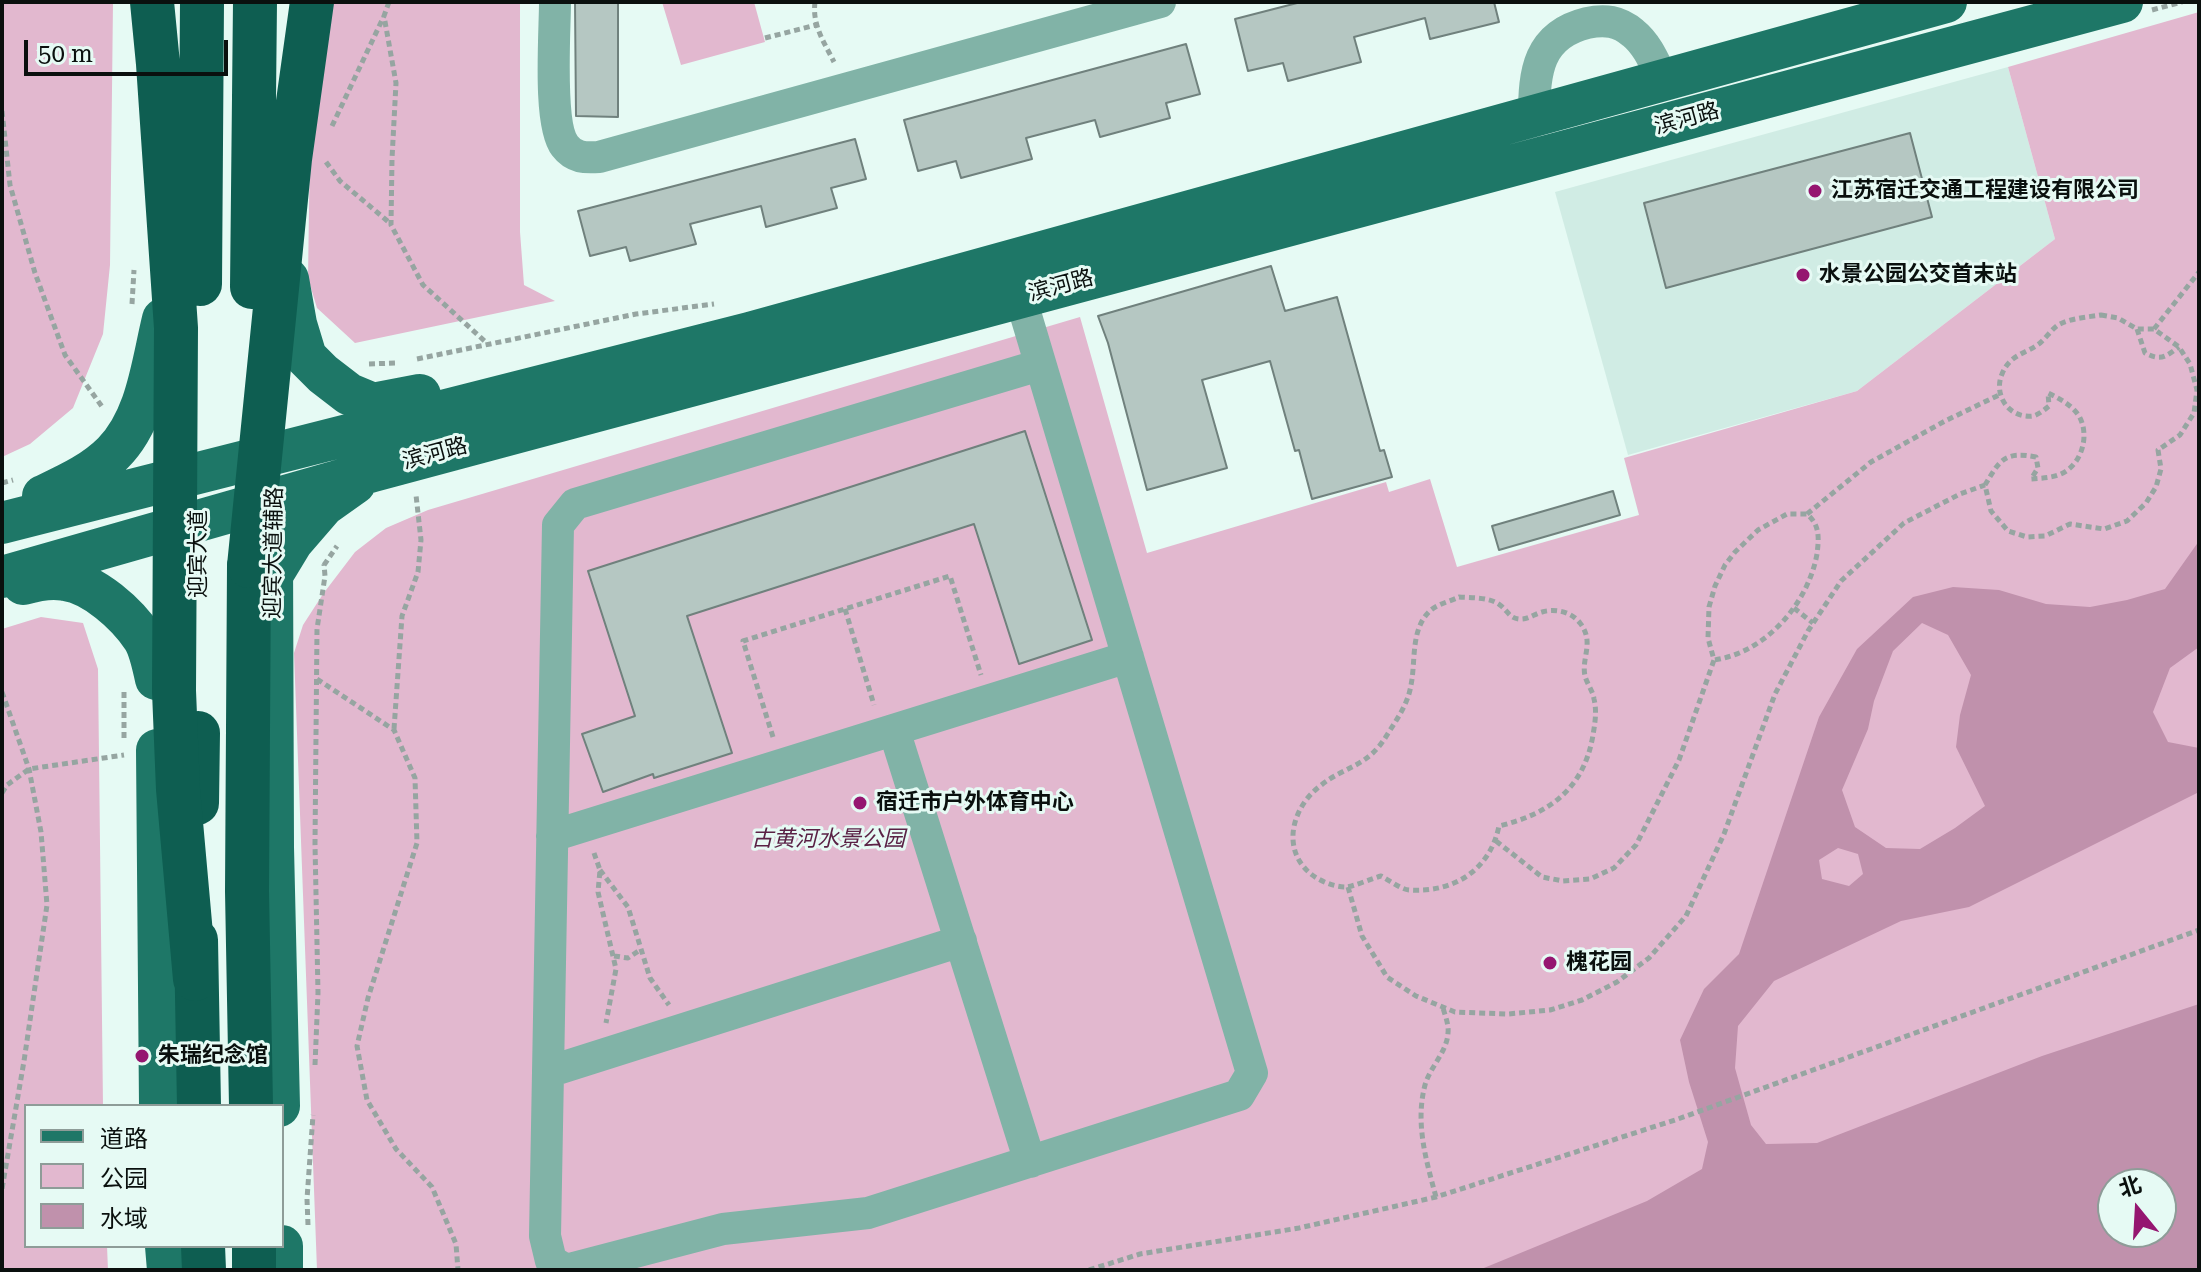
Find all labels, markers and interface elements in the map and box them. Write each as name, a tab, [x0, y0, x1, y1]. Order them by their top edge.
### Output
scale bar	[28, 24, 232, 74]
text: 50 m	[38, 40, 93, 68]
street label: 滨河路	[1652, 98, 1722, 140]
place label: 江苏宿迁交通工程建设有限公司	[1831, 178, 2139, 204]
marker: 江苏宿迁交通工程建设有限公司	[1806, 182, 1824, 200]
place label: 水景公园公交首末站	[1819, 262, 2017, 288]
street label: 滨河路	[1026, 265, 1096, 307]
marker: 水景公园公交首末站	[1794, 266, 1812, 284]
street label: 滨河路	[400, 433, 470, 475]
street label: 迎宾大道辅路	[260, 487, 288, 619]
street label: 迎宾大道	[186, 510, 212, 598]
place label: 宿迁市户外体育中心	[876, 790, 1074, 816]
marker: 宿迁市户外体育中心	[851, 794, 869, 812]
park label: 古黄河水景公园	[751, 827, 905, 853]
place label: 槐花园	[1566, 950, 1632, 976]
marker: 槐花园	[1541, 954, 1559, 972]
place label: 朱瑞纪念馆	[158, 1043, 268, 1069]
marker: 朱瑞纪念馆	[133, 1047, 151, 1065]
legend	[24, 1104, 284, 1248]
text: 道路	[100, 1125, 148, 1153]
text: 公园	[100, 1165, 148, 1193]
north arrow	[2097, 1168, 2177, 1248]
text: 北	[2116, 1171, 2144, 1202]
text: 水域	[100, 1205, 148, 1233]

